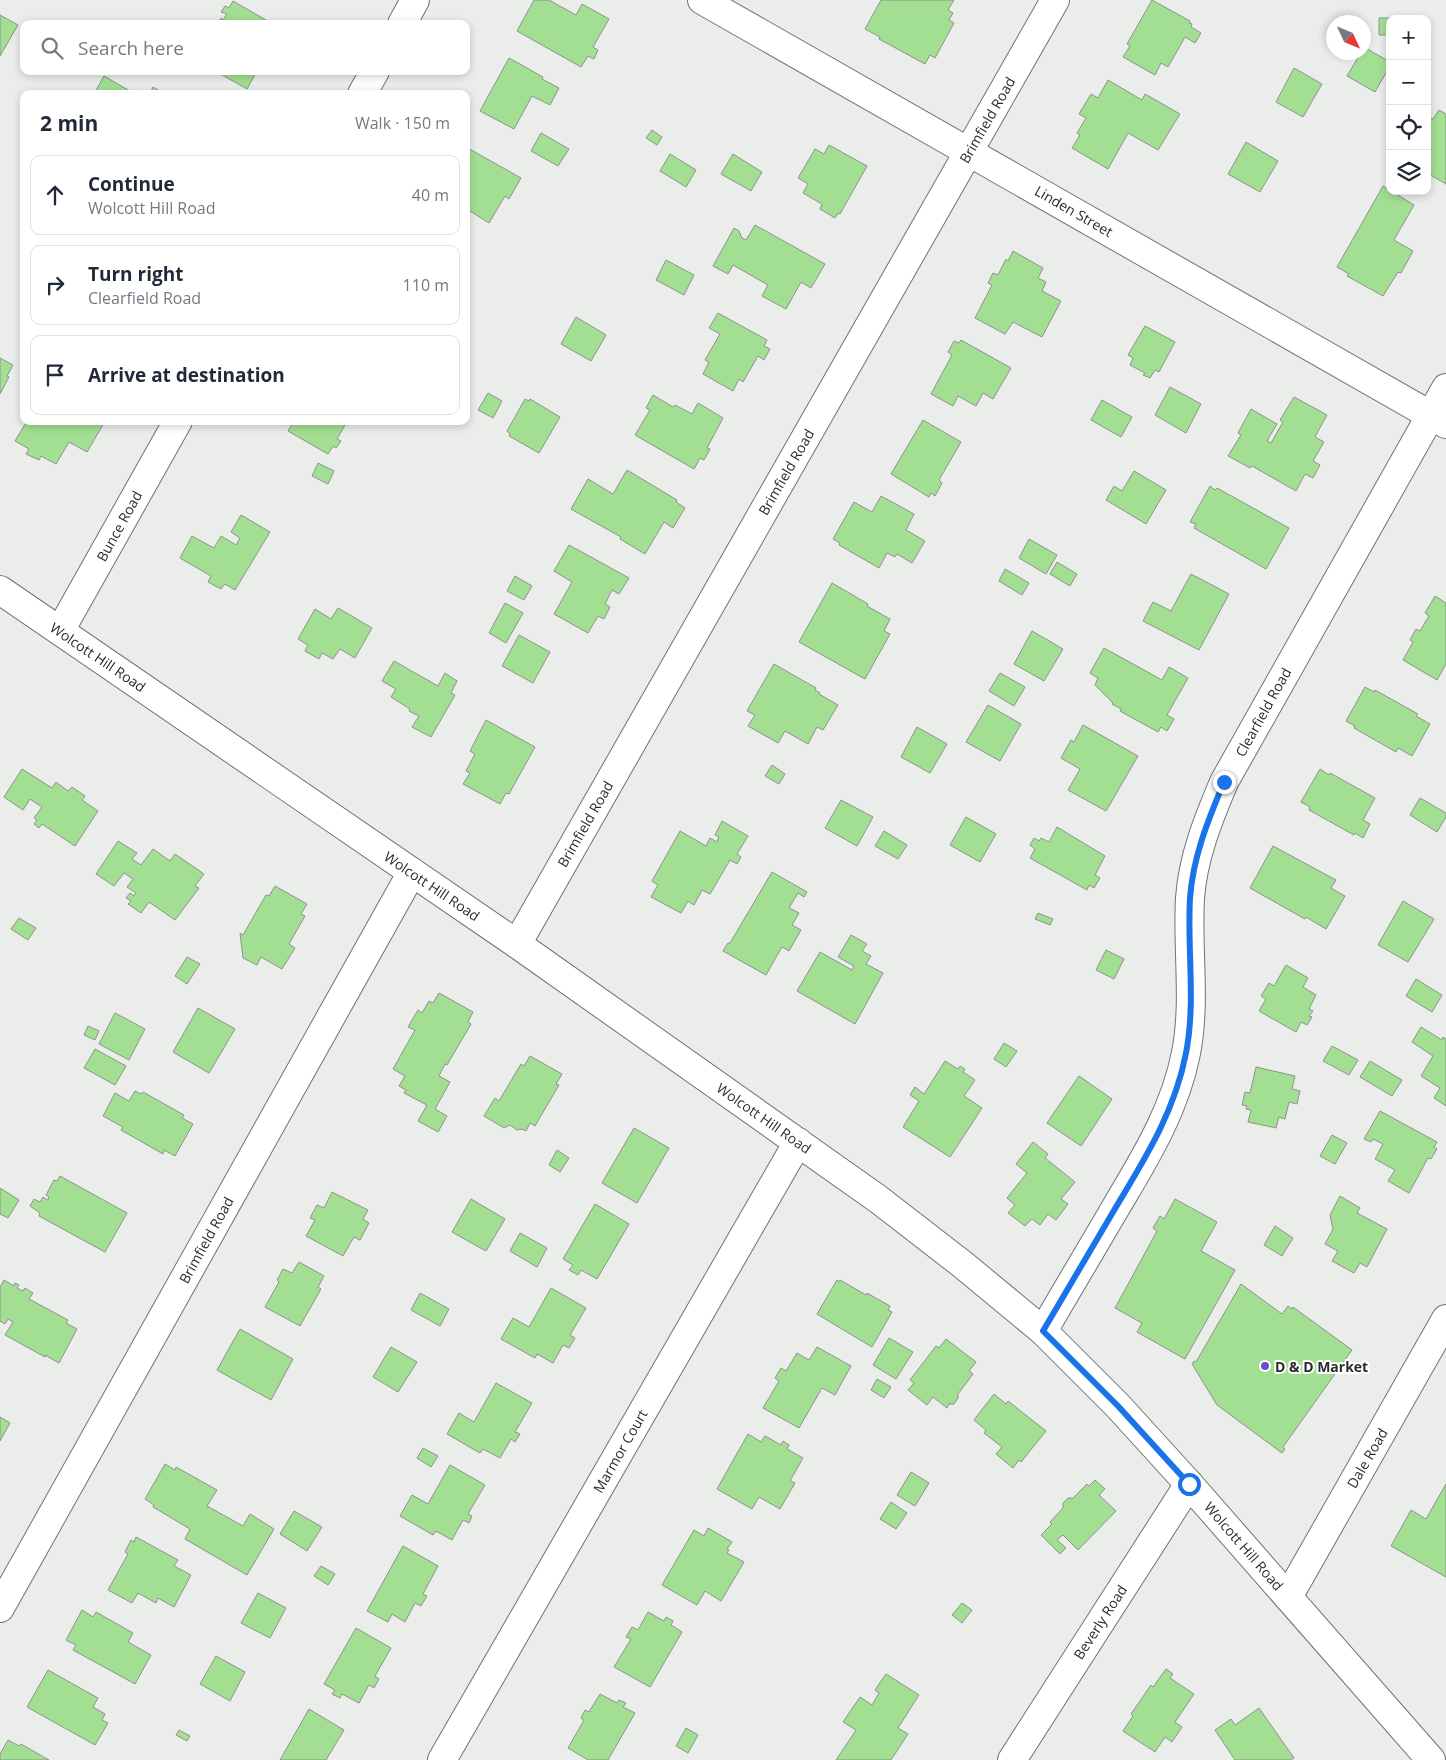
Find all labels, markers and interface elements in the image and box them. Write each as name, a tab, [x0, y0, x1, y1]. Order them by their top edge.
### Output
north arrow	[1326, 15, 1371, 60]
map controls	[1386, 15, 1431, 195]
button: +	[1386, 15, 1431, 60]
search box	[20, 20, 470, 75]
icon: search	[38, 34, 66, 62]
text: Search here	[78, 35, 184, 61]
button: −	[1386, 60, 1431, 105]
street label: Brimfield Road	[955, 73, 1019, 167]
button: locate	[1386, 105, 1431, 150]
text: 2 min	[40, 109, 98, 137]
text: Walk · 150 m	[355, 112, 450, 134]
button: layers	[1386, 150, 1431, 195]
text: Continue	[88, 171, 175, 197]
icon: ahead	[41, 181, 69, 209]
street label: Linden Street	[1031, 181, 1117, 241]
text: 40 m	[412, 184, 449, 206]
text: Wolcott Hill Road	[88, 197, 216, 219]
text: Turn right	[88, 261, 183, 287]
icon: right	[41, 271, 69, 299]
text: 110 m	[403, 274, 449, 296]
text: Clearfield Road	[88, 287, 201, 309]
icon: arrive	[41, 361, 69, 389]
text: Arrive at destination	[88, 362, 285, 388]
street label: Brimfield Road	[754, 425, 818, 519]
street label: Bunce Road	[92, 487, 146, 565]
street label: Wolcott Hill Road	[46, 618, 150, 696]
street label: Clearfield Road	[1231, 664, 1295, 760]
route end	[1213, 771, 1236, 794]
street label: Brimfield Road	[553, 777, 617, 871]
street label: Wolcott Hill Road	[380, 847, 484, 925]
street label: Wolcott Hill Road	[713, 1078, 815, 1158]
street label: Brimfield Road	[174, 1193, 238, 1287]
place label: D & D Market	[1275, 1357, 1368, 1376]
marker: D & D Market	[1259, 1360, 1271, 1372]
street label: Marmor Court	[588, 1406, 652, 1496]
street label: Dale Road	[1342, 1425, 1392, 1491]
route start	[1178, 1473, 1201, 1496]
street label: Wolcott Hill Road	[1200, 1498, 1288, 1594]
street label: Beverly Road	[1069, 1581, 1131, 1663]

